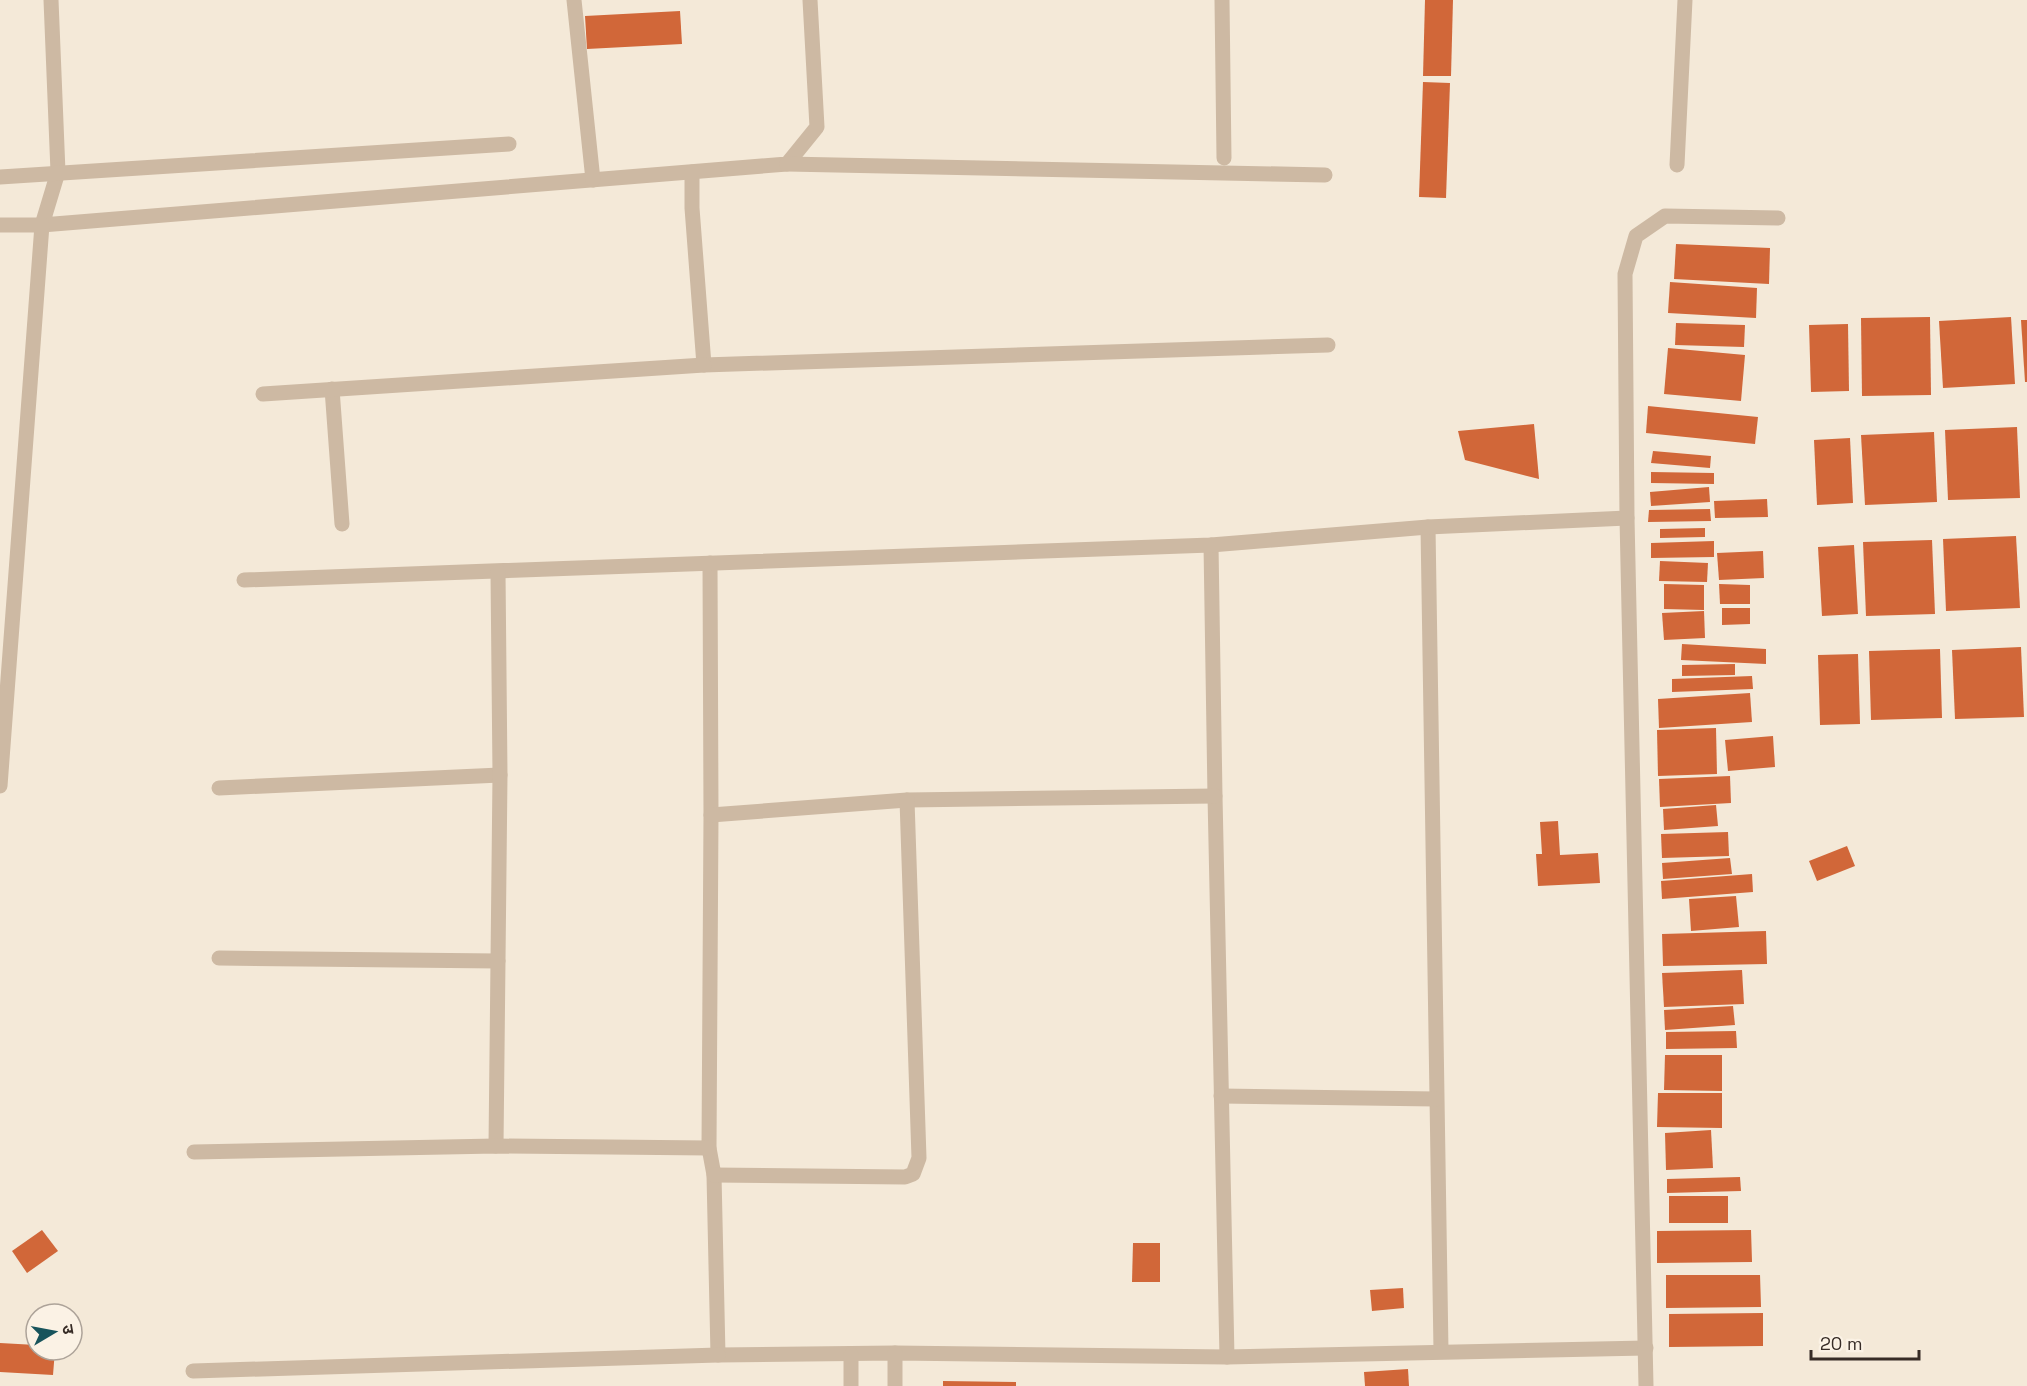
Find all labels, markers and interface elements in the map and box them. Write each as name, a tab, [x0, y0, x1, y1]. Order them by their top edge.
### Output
north arrow	[24, 1302, 84, 1362]
text: उ	[57, 1323, 80, 1337]
scale bar	[1811, 1323, 1919, 1361]
text: 20 m	[1820, 1332, 1863, 1355]

